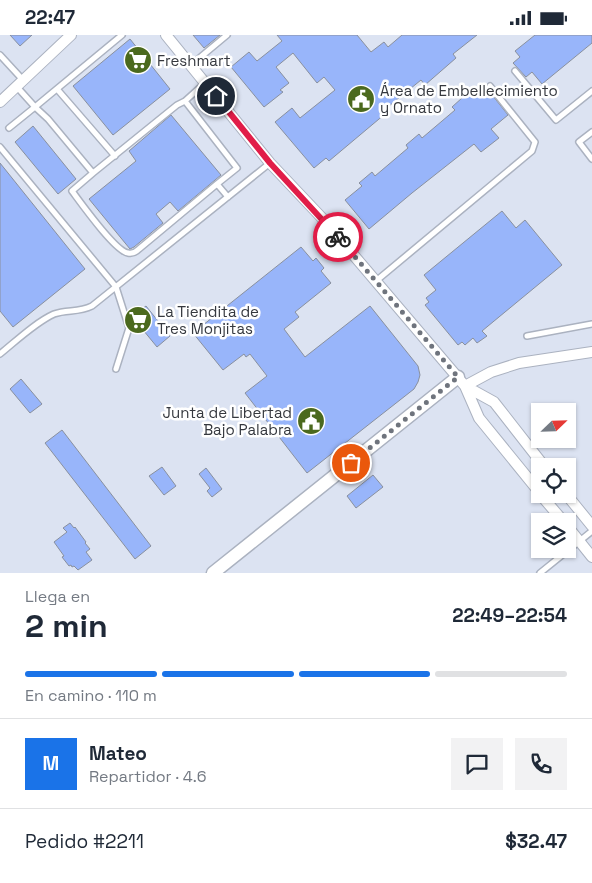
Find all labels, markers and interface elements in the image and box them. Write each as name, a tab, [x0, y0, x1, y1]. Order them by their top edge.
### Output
text: 22:47	[25, 5, 75, 30]
supermarket icon: Freshmart	[123, 45, 153, 75]
place label: Freshmart	[157, 51, 231, 70]
pin	[195, 75, 237, 117]
place label: Área de Embellecimiento y Ornato	[380, 81, 558, 117]
icon: home	[202, 82, 230, 110]
public building icon: Área de Embellecimiento y Ornato	[346, 84, 376, 114]
courier	[313, 212, 363, 262]
icon: bike	[324, 223, 352, 251]
place label: La Tiendita de Tres Monjitas	[157, 302, 259, 338]
supermarket icon: La Tiendita de Tres Monjitas	[123, 305, 153, 335]
place label: Junta de Libertad Bajo Palabra	[163, 403, 292, 439]
north arrow	[531, 403, 576, 447]
map controls	[531, 403, 576, 558]
public building icon: Junta de Libertad Bajo Palabra	[296, 406, 326, 436]
pin	[330, 442, 372, 484]
icon: bag	[337, 449, 365, 477]
button: locate	[531, 458, 576, 503]
button: layers	[531, 513, 576, 558]
text: Llega en	[25, 586, 90, 607]
text: 22:49–22:54	[452, 603, 567, 628]
text: 2 min	[25, 606, 108, 646]
text: En camino · 110 m	[25, 685, 157, 706]
button: chat	[451, 738, 503, 790]
button: phone	[515, 738, 567, 790]
text: Mateo	[89, 741, 147, 766]
text: M	[43, 751, 59, 776]
text: Repartidor · 4.6	[89, 766, 207, 787]
text: Pedido #2211	[25, 829, 144, 854]
text: $32.47	[505, 829, 567, 854]

